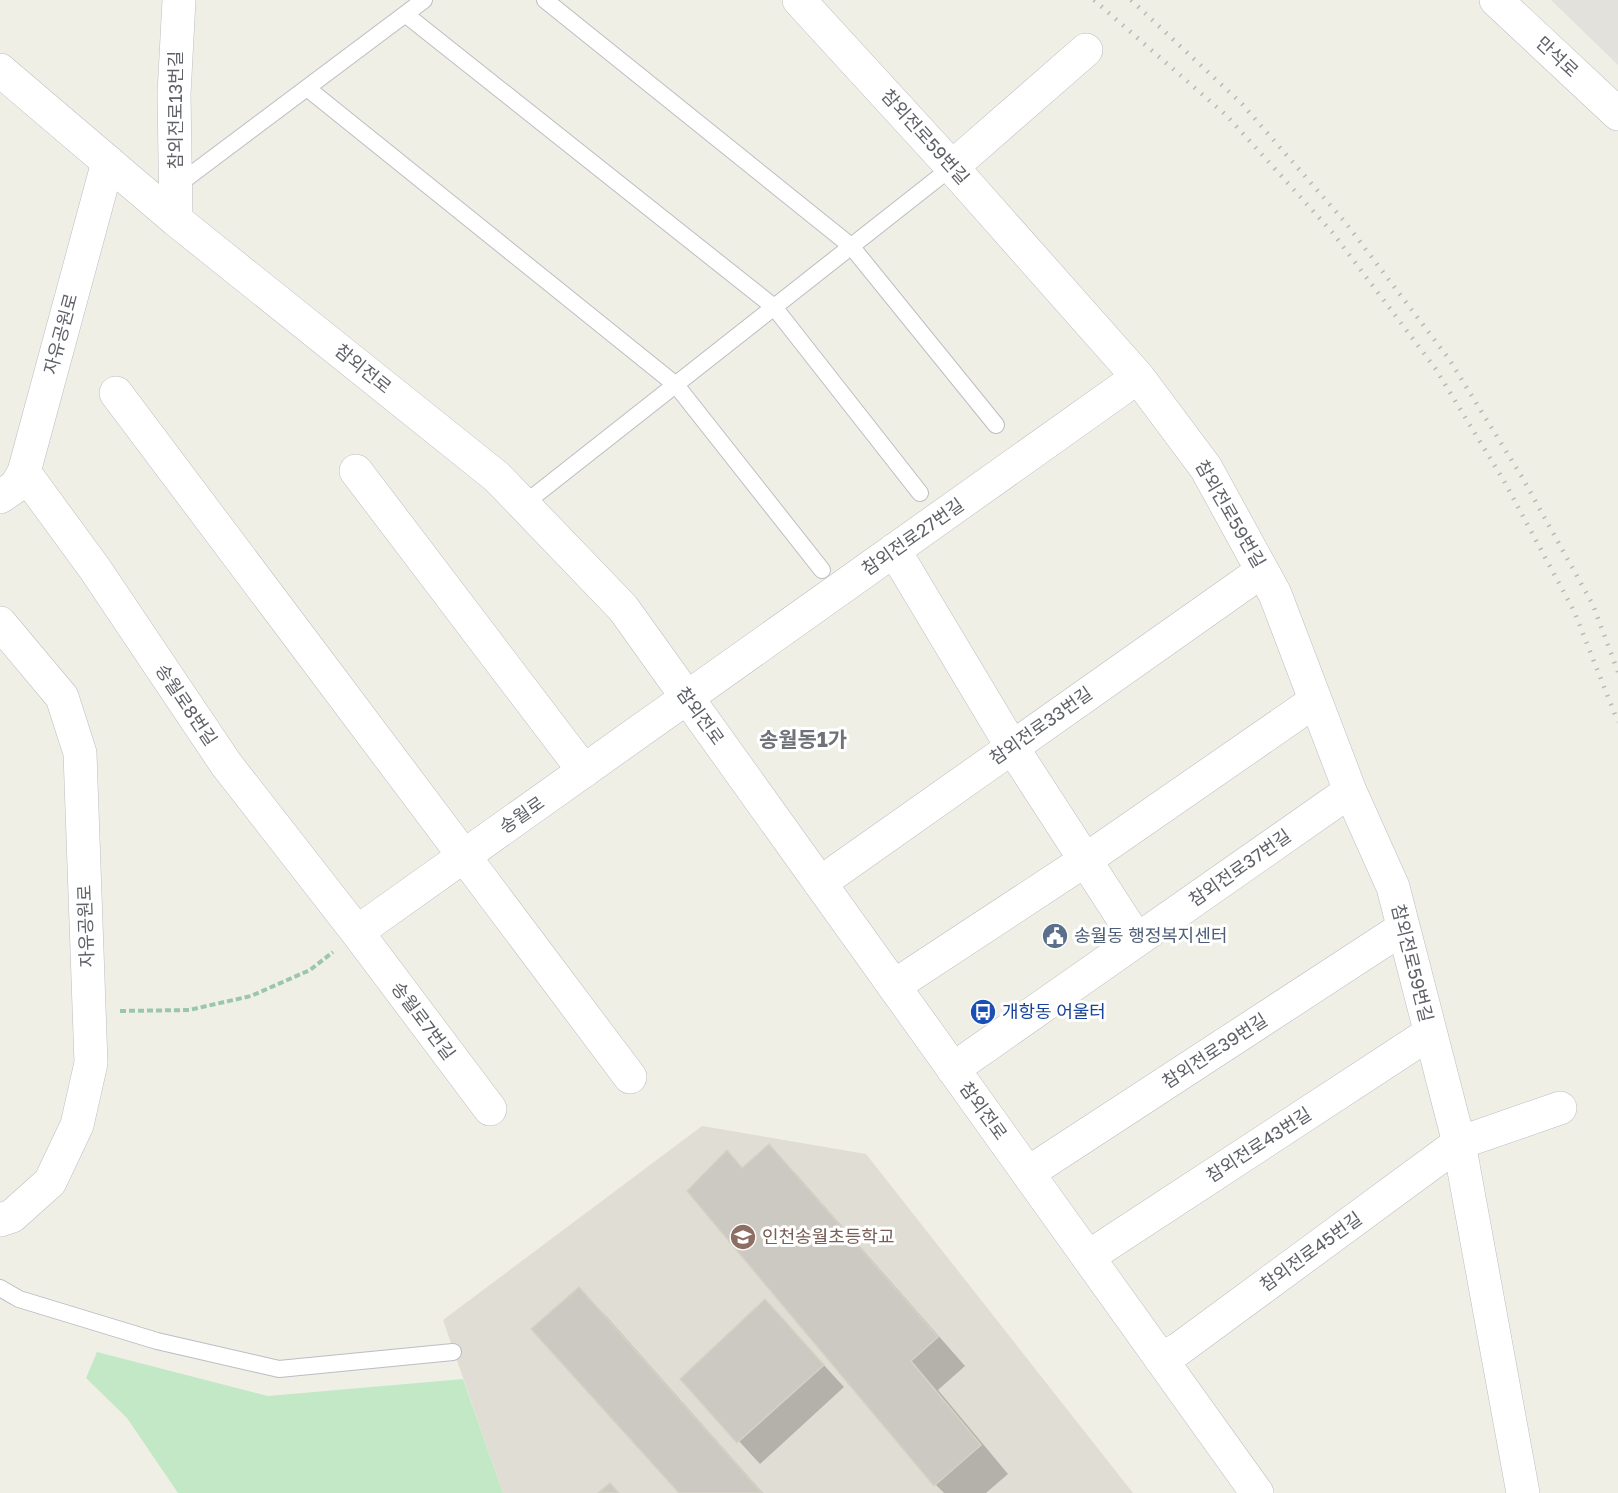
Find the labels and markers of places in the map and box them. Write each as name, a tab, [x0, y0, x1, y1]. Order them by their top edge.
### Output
public building icon: 송월동 행정복지센터	[1040, 921, 1070, 951]
place label: 송월동 행정복지센터	[1074, 924, 1228, 946]
bus stop icon: 개항동 어울터	[968, 997, 998, 1027]
place label: 개항동 어울터	[1002, 1000, 1106, 1022]
school or university icon: 인천송월초등학교	[728, 1222, 758, 1252]
place label: 인천송월초등학교	[762, 1225, 894, 1247]

